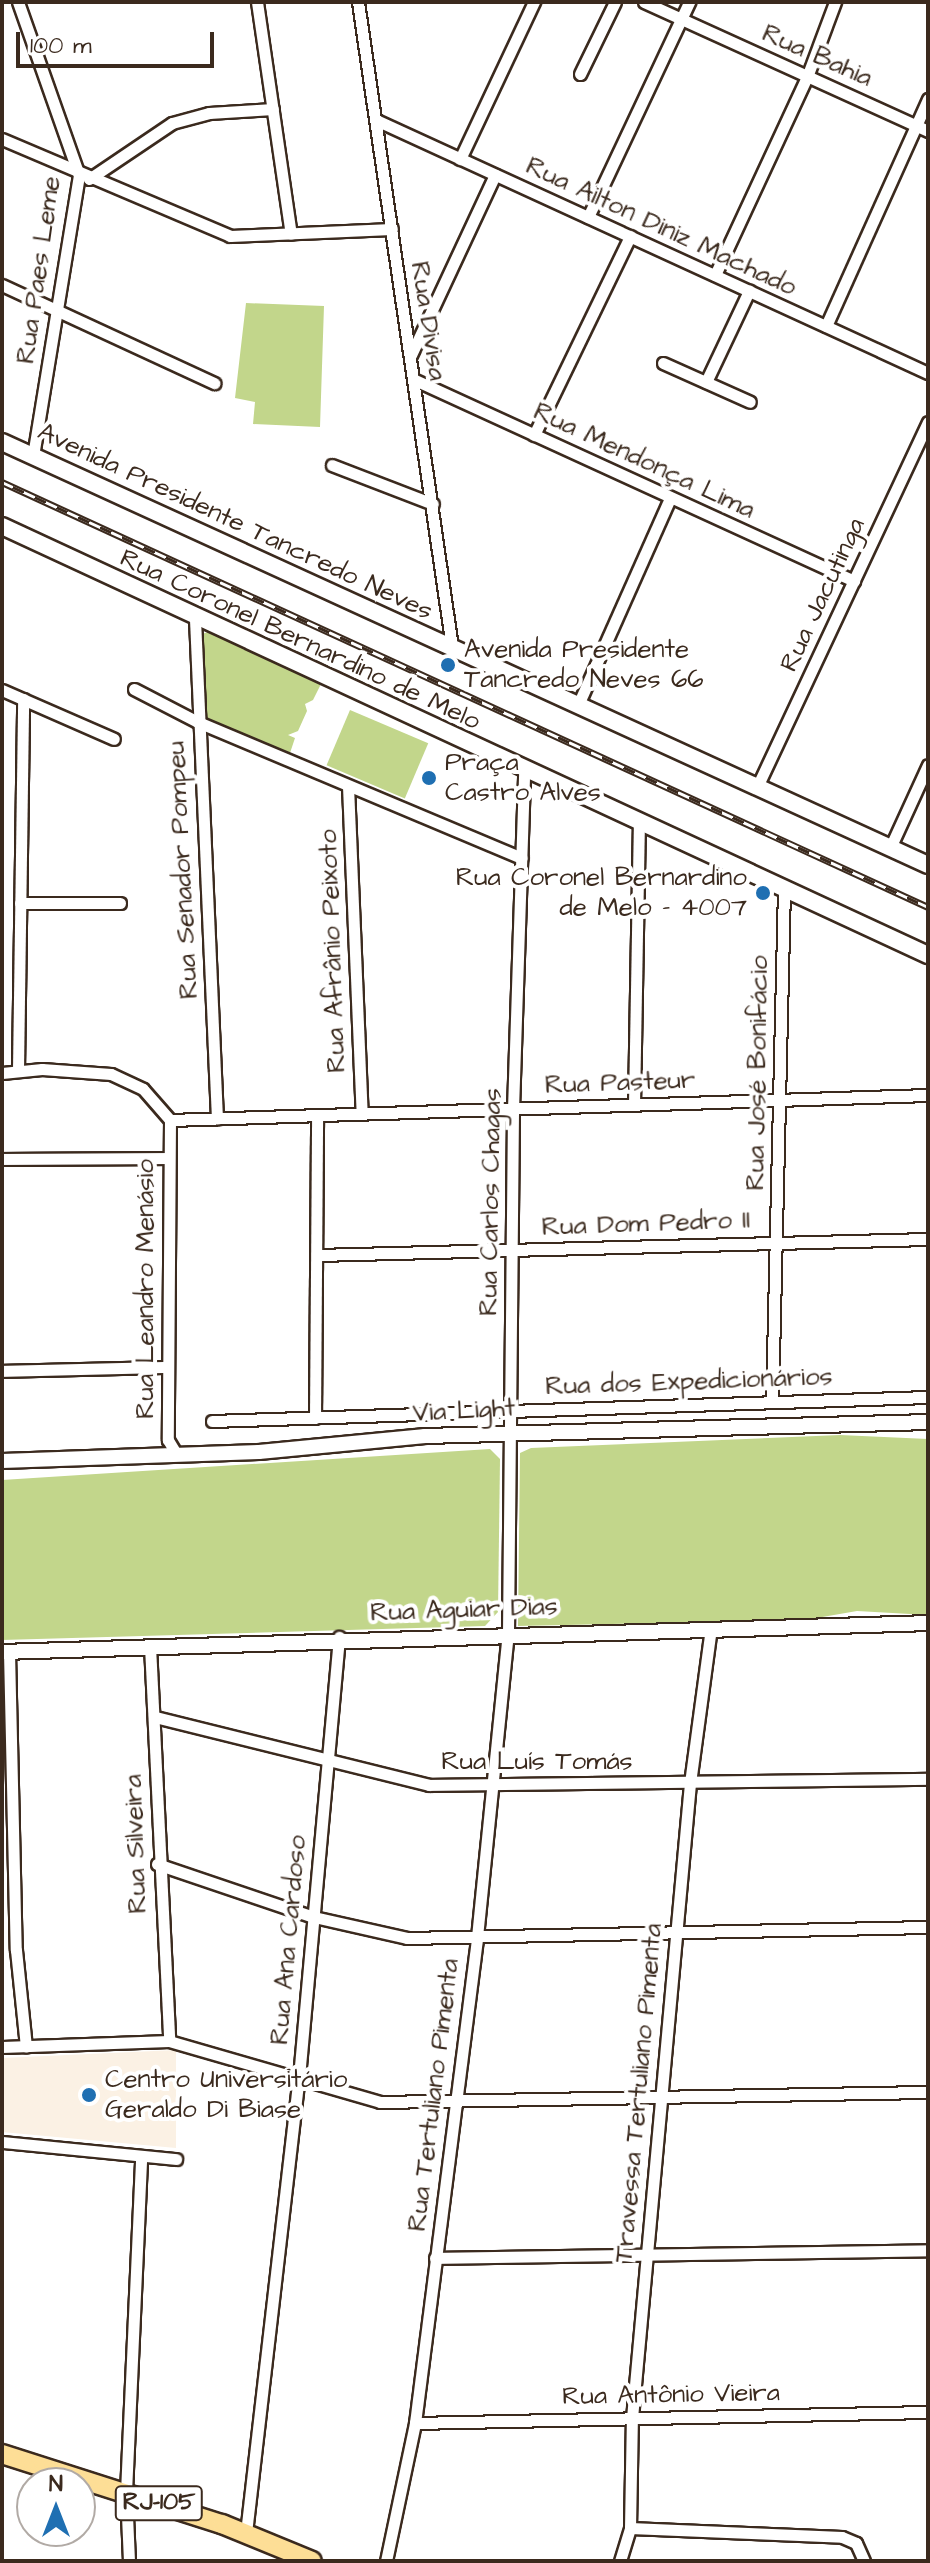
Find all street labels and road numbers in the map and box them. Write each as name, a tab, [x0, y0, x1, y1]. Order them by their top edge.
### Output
street label: Rua Bahia	[757, 18, 877, 94]
street label: Rua Ailton Diniz Machado	[521, 151, 801, 303]
street label: Rua Paes Leme	[10, 174, 68, 366]
street label: Rua Divisa	[403, 259, 453, 383]
street label: Rua Mendonça Lima	[528, 396, 760, 526]
street label: Avenida Presidente Tancredo Neves	[33, 417, 437, 627]
street label: Rua Jacutinga	[774, 513, 872, 677]
street label: Rua Coronel Bernardino de Melo	[115, 543, 485, 737]
street label: Rua Senador Pompeu	[161, 740, 205, 1000]
street label: Rua Afrânio Peixoto	[313, 829, 353, 1073]
street label: Rua José Bonifácio	[740, 955, 776, 1191]
street label: Rua Pasteur	[544, 1065, 696, 1101]
street label: Rua Carlos Chagas	[473, 1088, 509, 1316]
street label: Rua Leandro Menásio	[130, 1159, 162, 1419]
street label: Rua Dom Pedro II	[541, 1205, 751, 1243]
street label: Rua dos Expedicionários	[545, 1361, 833, 1403]
street label: Via Light	[412, 1393, 516, 1429]
street label: Rua Aguiar Dias	[370, 1591, 558, 1629]
street label: Rua Luís Tomás	[441, 1746, 633, 1778]
street label: Rua Silveira	[118, 1774, 154, 1914]
street label: Rua Ana Cardoso	[264, 1834, 314, 2046]
street label: Travessa Tertuliano Pimenta	[609, 1922, 669, 2264]
street label: Rua Tertuliano Pimenta	[402, 1957, 466, 2233]
street label: Rua Antônio Vieira	[562, 2378, 780, 2412]
road number: RJ-105	[113, 2483, 205, 2523]

